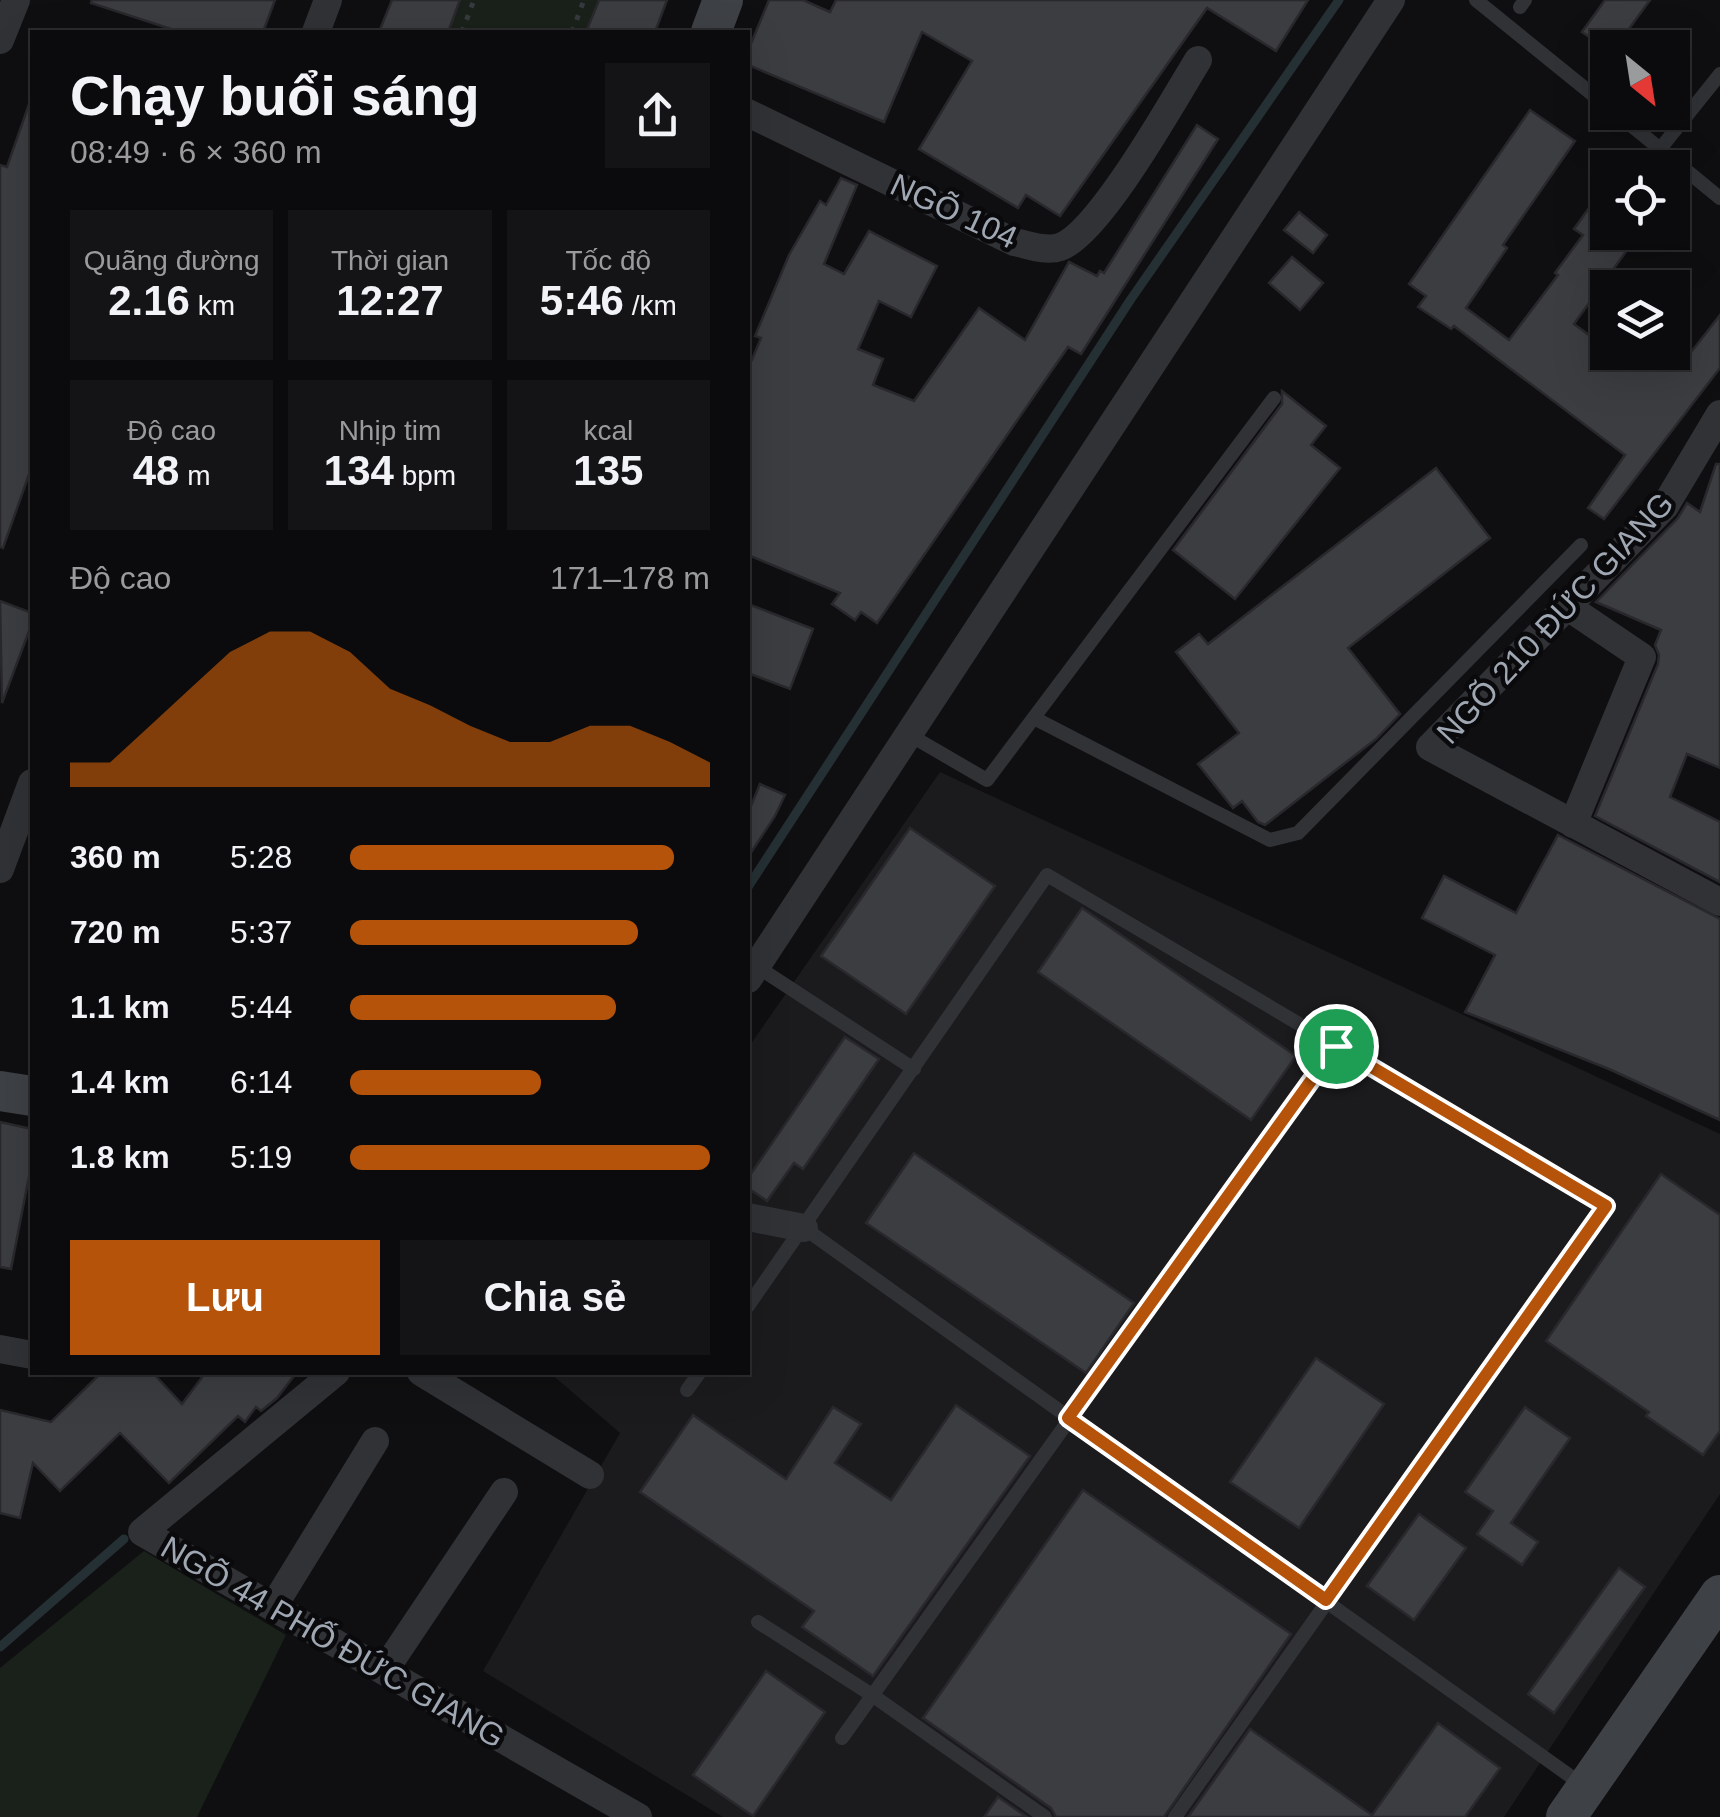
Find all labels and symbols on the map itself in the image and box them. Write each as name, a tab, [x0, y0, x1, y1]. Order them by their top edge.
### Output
north arrow	[1590, 30, 1690, 130]
street label: NGÕ 104	[885, 166, 1023, 256]
street label: NGÕ 210 ĐỨC GIANG	[1429, 485, 1681, 751]
pin	[1294, 1004, 1379, 1089]
street label: NGÕ 44 PHỐ ĐỨC GIANG	[155, 1529, 511, 1755]

